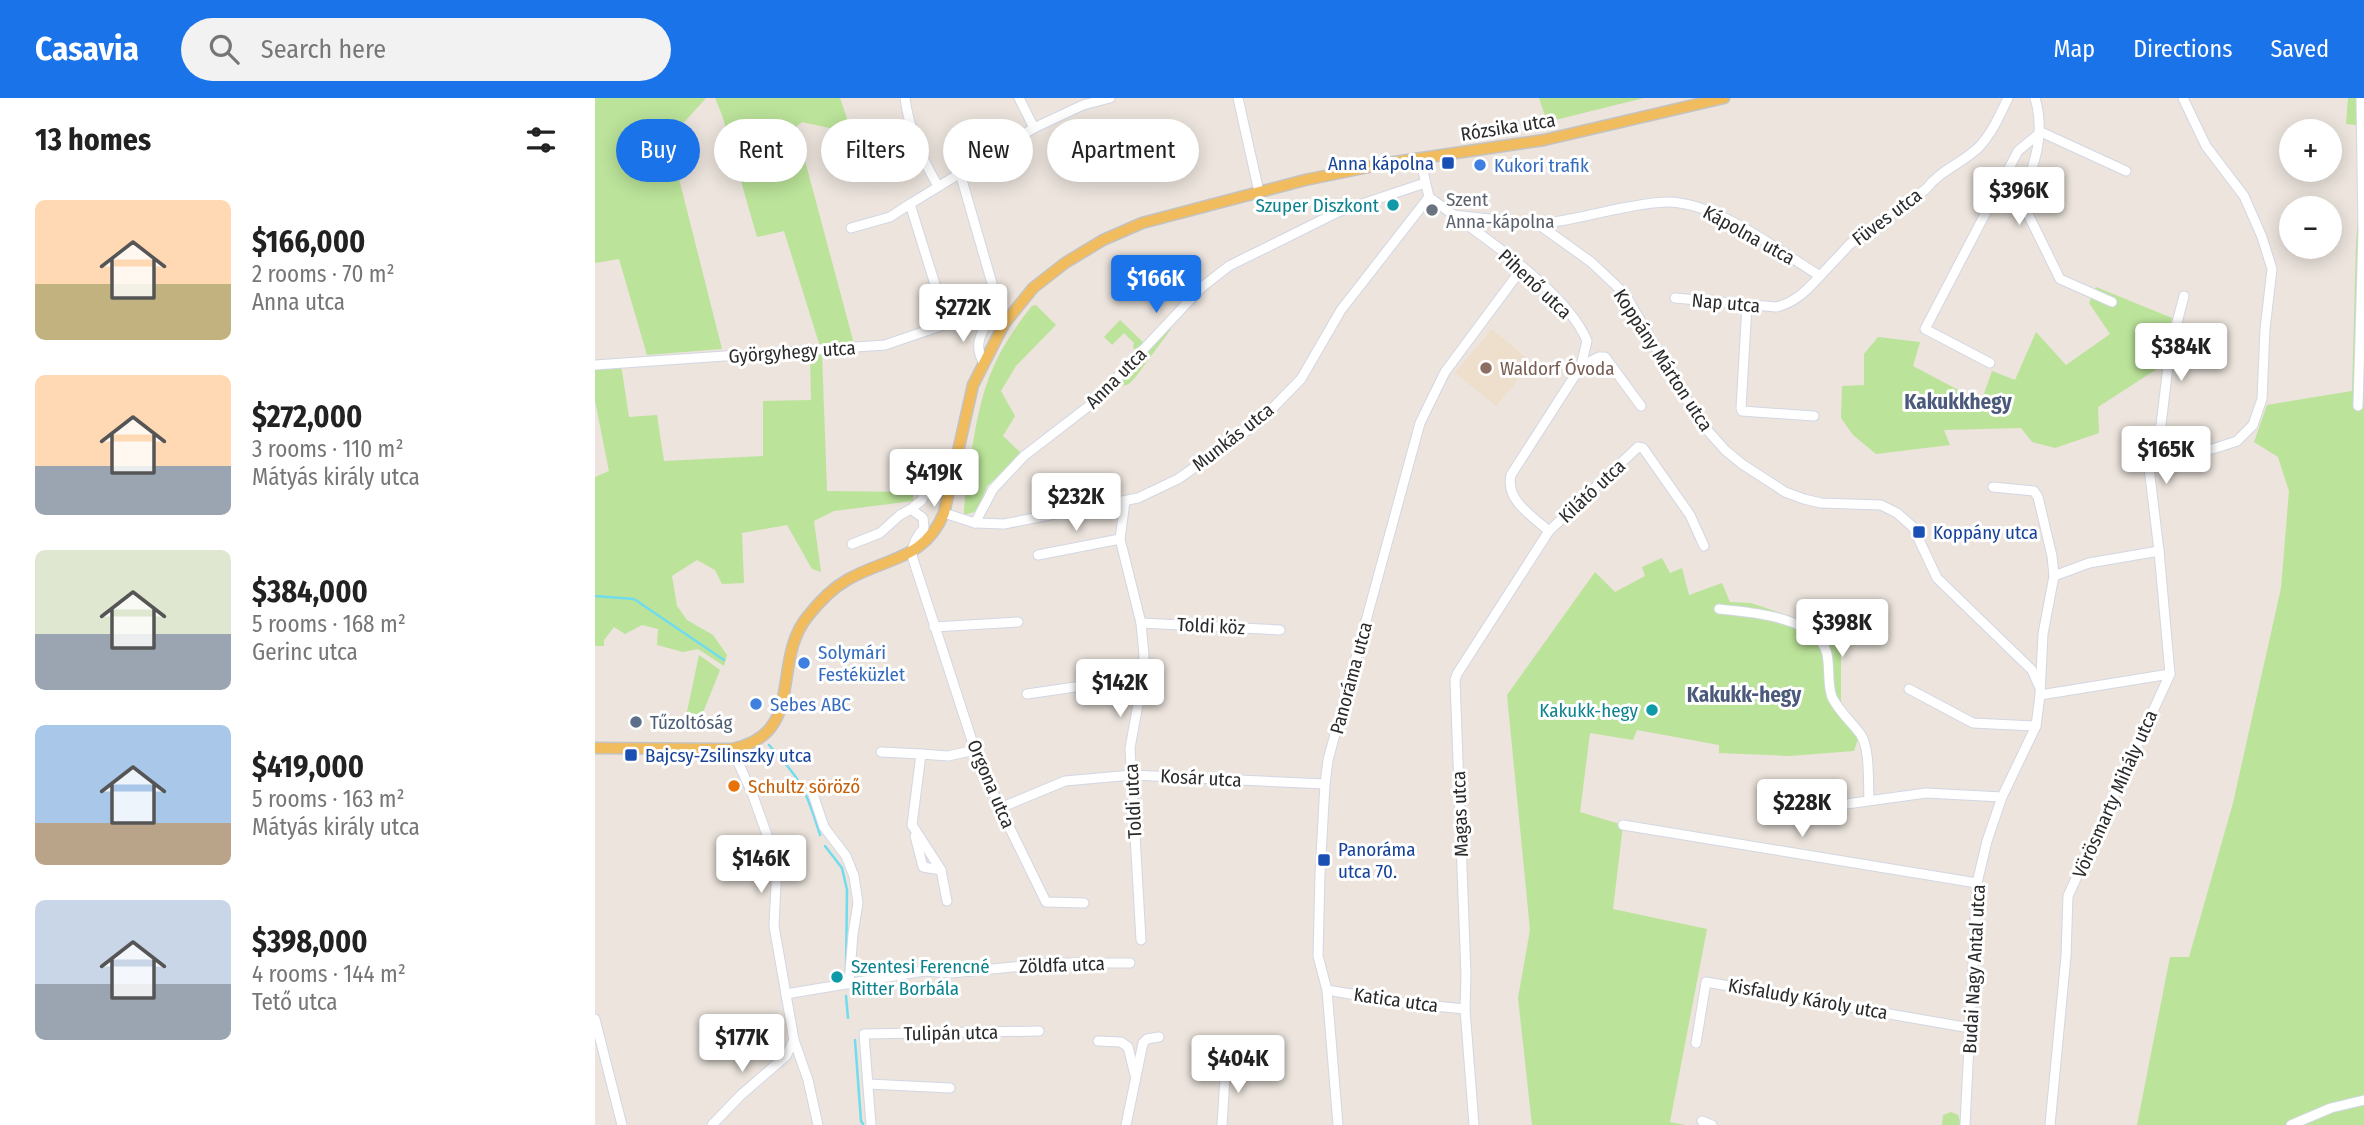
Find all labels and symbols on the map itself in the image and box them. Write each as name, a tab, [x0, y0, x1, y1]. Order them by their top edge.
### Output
street label: Rózsika utca	[1459, 108, 1557, 146]
place label: Anna kápolna	[1328, 152, 1434, 175]
place label: Kukori trafik	[1494, 154, 1589, 177]
marker: Anna kápolna	[1440, 155, 1456, 171]
marker: Kukori trafik	[1472, 157, 1488, 173]
pin: $396K	[1970, 167, 2068, 227]
street label: Füves utca	[1848, 183, 1926, 251]
place label: Szent Anna-kápolna	[1446, 188, 1554, 233]
place label: Szuper Diszkont	[1256, 194, 1380, 217]
marker: Szuper Diszkont	[1385, 197, 1401, 213]
street label: Kápolna utca	[1699, 200, 1799, 270]
marker: Szent Anna-kápolna	[1424, 202, 1440, 218]
street label: Pihenő utca	[1494, 244, 1576, 324]
pin: $166K	[1107, 256, 1205, 315]
pin: $272K	[914, 285, 1012, 344]
street label: Koppány Márton utca	[1608, 285, 1718, 435]
street label: Nap utca	[1691, 289, 1761, 317]
pin: $384K	[2132, 324, 2230, 383]
street label: Györgyhegy utca	[728, 336, 856, 368]
street label: Anna utca	[1081, 343, 1151, 413]
place label: Waldorf Óvoda	[1500, 357, 1615, 380]
marker: Waldorf Óvoda	[1478, 360, 1494, 376]
district label: Kakukkhegy	[1904, 389, 2013, 415]
street label: Munkás utca	[1188, 398, 1278, 476]
pin: $165K	[2117, 426, 2215, 486]
pin: $419K	[885, 450, 983, 509]
street label: Kilátó utca	[1554, 454, 1630, 528]
pin: $232K	[1027, 474, 1125, 533]
place label: Koppány utca	[1933, 521, 2038, 544]
marker: Koppány utca	[1911, 524, 1927, 540]
pin: $398K	[1793, 600, 1891, 659]
street label: Toldi köz	[1176, 613, 1246, 639]
street label: Panoráma utca	[1325, 619, 1377, 737]
place label: Solymári Festéküzlet	[818, 641, 906, 686]
marker: Solymári Festéküzlet	[796, 655, 812, 671]
pin: $142K	[1071, 660, 1169, 719]
district label: Kakukk-hegy	[1687, 682, 1802, 708]
place label: Sebes ABC	[770, 693, 851, 716]
marker: Sebes ABC	[748, 696, 764, 712]
place label: Kakukk-hegy	[1539, 699, 1639, 722]
marker: Kakukk-hegy	[1644, 702, 1660, 718]
street label: Vörösmarty Mihály utca	[2068, 706, 2162, 882]
place label: Tűzoltóság	[650, 711, 732, 734]
marker: Tűzoltóság	[628, 714, 644, 730]
street label: Orgona utca	[962, 736, 1020, 832]
place label: Bajcsy-Zsilinszky utca	[645, 744, 812, 767]
marker: Bajcsy-Zsilinszky utca	[623, 747, 639, 763]
street label: Toldi utca	[1120, 763, 1146, 839]
street label: Kosár utca	[1160, 764, 1242, 792]
street label: Magas utca	[1447, 771, 1473, 857]
place label: Schultz söröző	[748, 775, 860, 798]
marker: Schultz söröző	[726, 778, 742, 794]
pin: $228K	[1753, 780, 1851, 839]
pin: $146K	[712, 836, 810, 895]
place label: Panoráma utca 70.	[1338, 838, 1416, 883]
marker: Panoráma utca 70.	[1316, 852, 1332, 868]
street label: Budai Nagy Antal utca	[1958, 884, 1990, 1054]
street label: Zöldfa utca	[1019, 952, 1105, 978]
place label: Szentesi Ferencné Ritter Borbála	[851, 955, 990, 1000]
marker: Szentesi Ferencné Ritter Borbála	[829, 969, 845, 985]
street label: Kisfaludy Károly utca	[1726, 974, 1890, 1024]
street label: Katica utca	[1352, 983, 1440, 1017]
pin: $177K	[693, 1014, 791, 1074]
street label: Tulipán utca	[903, 1021, 999, 1045]
pin: $404K	[1189, 1035, 1287, 1095]

